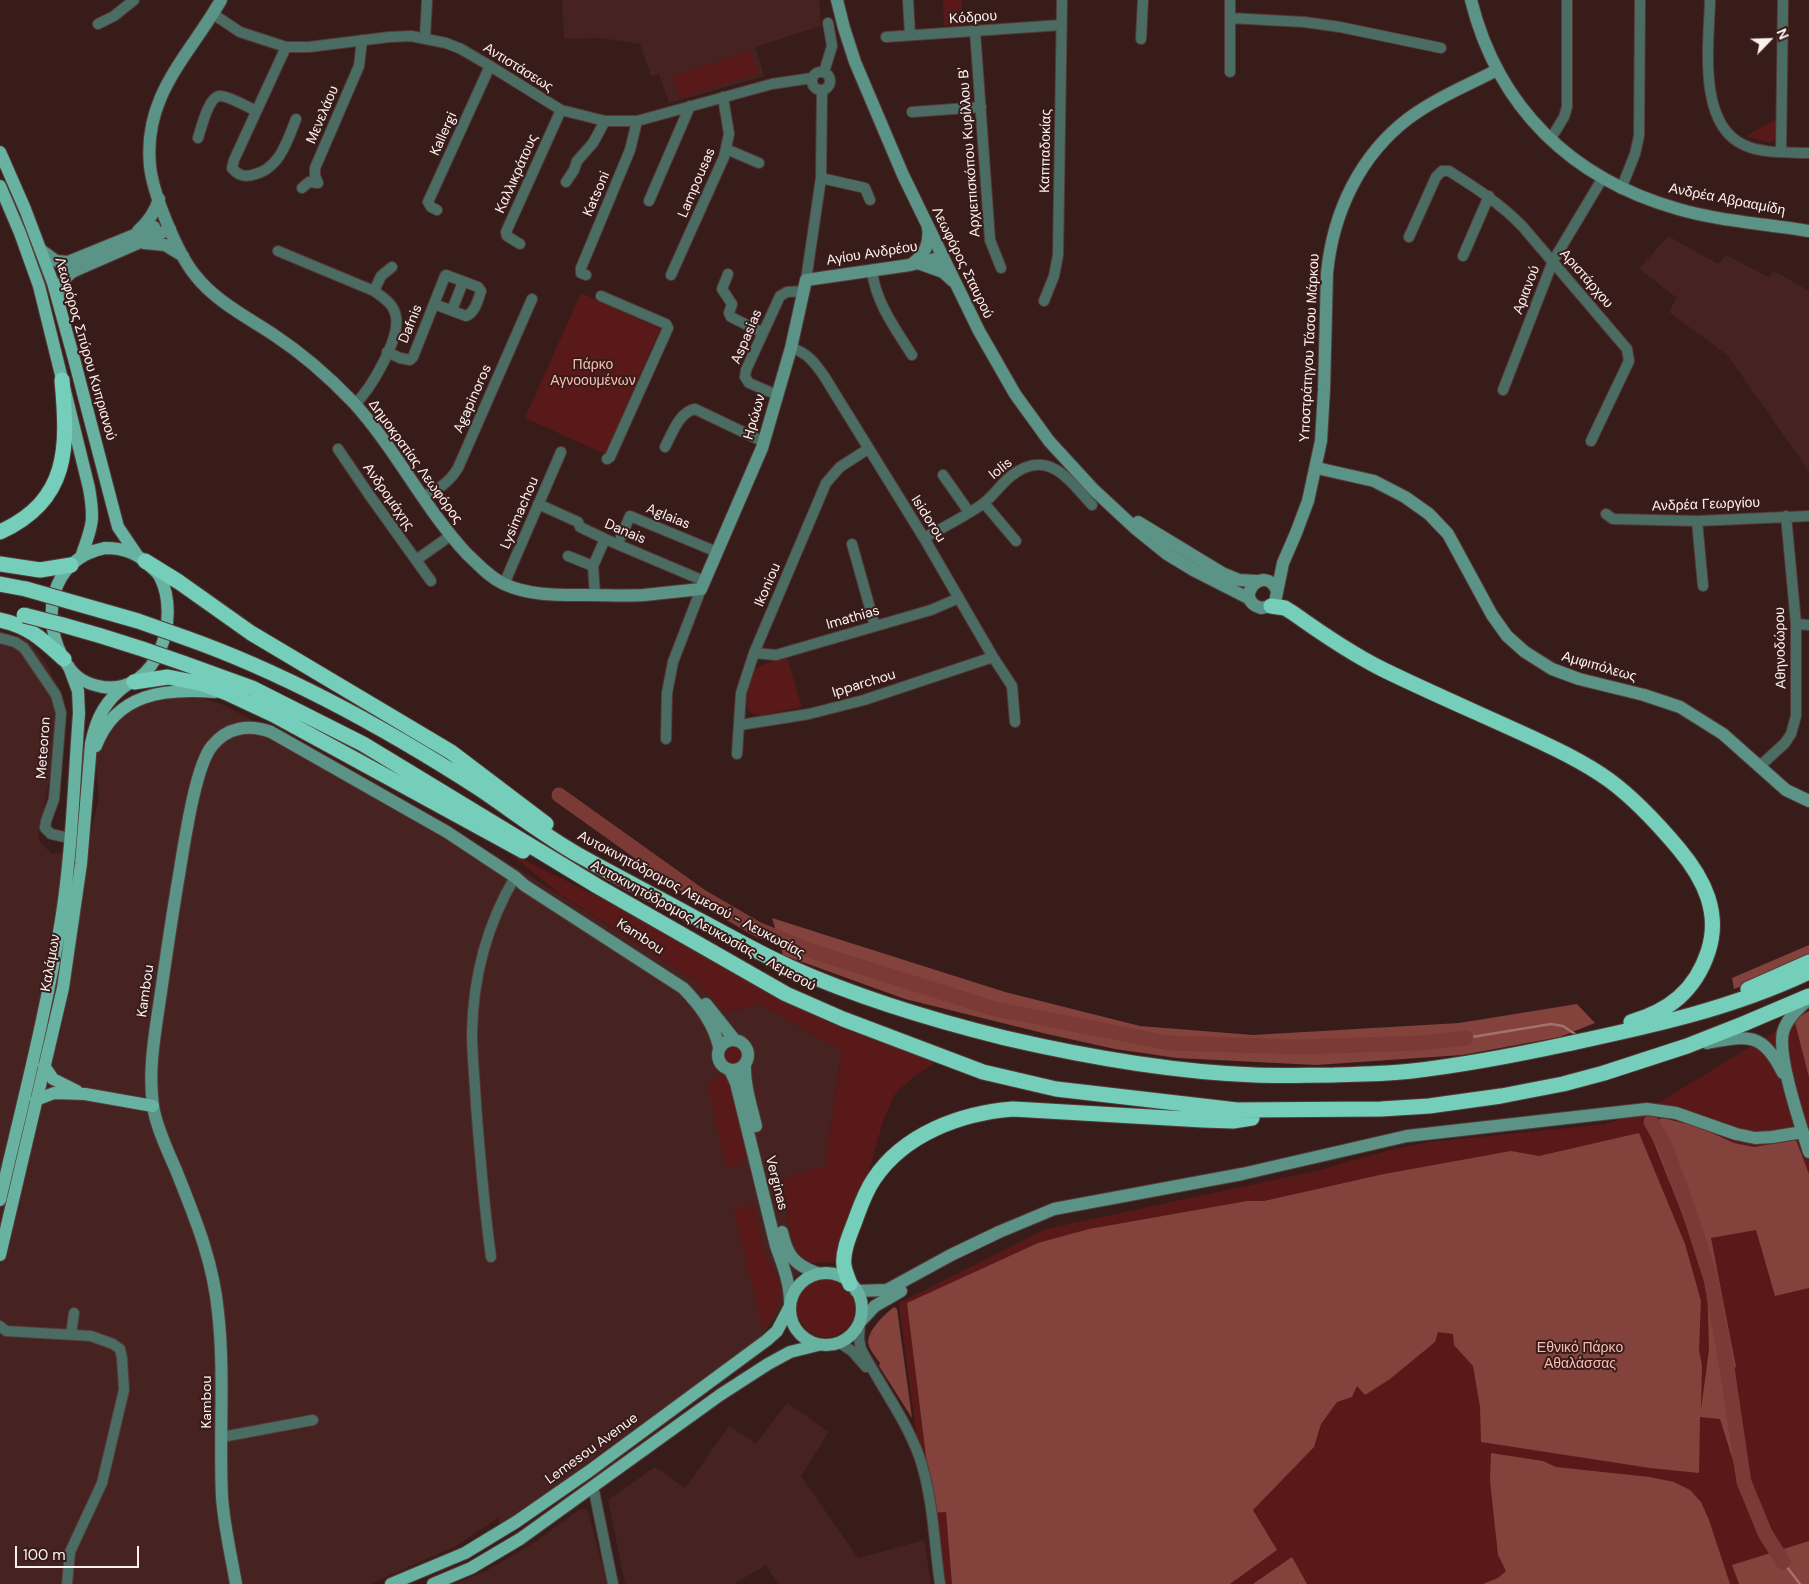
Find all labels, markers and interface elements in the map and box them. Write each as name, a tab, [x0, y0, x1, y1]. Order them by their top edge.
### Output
street label: Κόδρου	[948, 8, 998, 28]
north arrow	[1744, 15, 1794, 65]
text: N	[1772, 26, 1793, 42]
street label: Αντιστάσεως	[480, 40, 556, 96]
street label: Αρχιεπισκόπου Κυρίλλου Β'	[956, 67, 984, 237]
street label: Μενελάου	[303, 83, 343, 147]
street label: Καππαδοκίας	[1037, 109, 1055, 193]
street label: Kallergi	[427, 110, 461, 158]
street label: Καλλικράτους	[492, 132, 542, 216]
street label: Lampousas	[675, 146, 719, 220]
street label: Katsoni	[580, 169, 614, 219]
street label: Ανδρέα Αβρααμίδη	[1667, 180, 1787, 220]
street label: Λεωφόρος Σταυρού	[928, 204, 996, 322]
street label: Αγίου Ανδρέου	[825, 239, 919, 269]
street label: Αριστάρχου	[1556, 246, 1616, 312]
street label: Υποστράτηγου Τάσου Μάρκου	[1297, 253, 1323, 443]
street label: Λεωφόρος Σπύρου Κυπριανού	[51, 255, 119, 443]
street label: Αριανού	[1510, 263, 1544, 317]
street label: Dafnis	[396, 302, 426, 346]
street label: Aspasias	[728, 307, 766, 367]
park label: Πάρκο Αγνοουμένων	[550, 357, 636, 390]
street label: Agapinoros	[450, 362, 496, 436]
street label: Ηρώων	[740, 392, 770, 442]
street label: Δημοκρατίας Λεωφόρος	[364, 397, 466, 527]
street label: Iolis	[986, 455, 1016, 483]
street label: Ανδρομάχης	[359, 460, 417, 534]
street label: Lysimachou	[497, 474, 543, 552]
street label: Isidorou	[907, 493, 949, 545]
street label: Ανδρέα Γεωργίου	[1652, 495, 1760, 515]
street label: Aglaias	[644, 501, 692, 533]
street label: Danais	[602, 516, 648, 548]
street label: Ikoniou	[751, 561, 785, 609]
street label: Imathias	[824, 602, 882, 634]
street label: Αθηνοδώρου	[1772, 607, 1790, 689]
street label: Αμφιπόλεως	[1560, 648, 1638, 686]
street label: Ipparchou	[830, 666, 898, 702]
street label: Meteoron	[33, 716, 55, 780]
street label: Αυτοκινητόδρομος Λεμεσού - Λευκωσίας	[575, 828, 807, 962]
street label: Αυτοκινητόδρομος Λευκωσίας - Λεμεσού	[588, 857, 818, 995]
street label: Kambou	[613, 916, 667, 958]
street label: Καλάμων	[38, 933, 64, 993]
street label: Kambou	[134, 964, 158, 1018]
street label: Verginas	[761, 1154, 791, 1212]
park label: Εθνικό Πάρκο Αθαλάσσας	[1537, 1340, 1623, 1372]
street label: Kambou	[199, 1375, 215, 1429]
street label: Lemesou Avenue	[543, 1410, 641, 1488]
scale bar	[18, 1536, 141, 1568]
text: 100 m	[23, 1545, 66, 1565]

